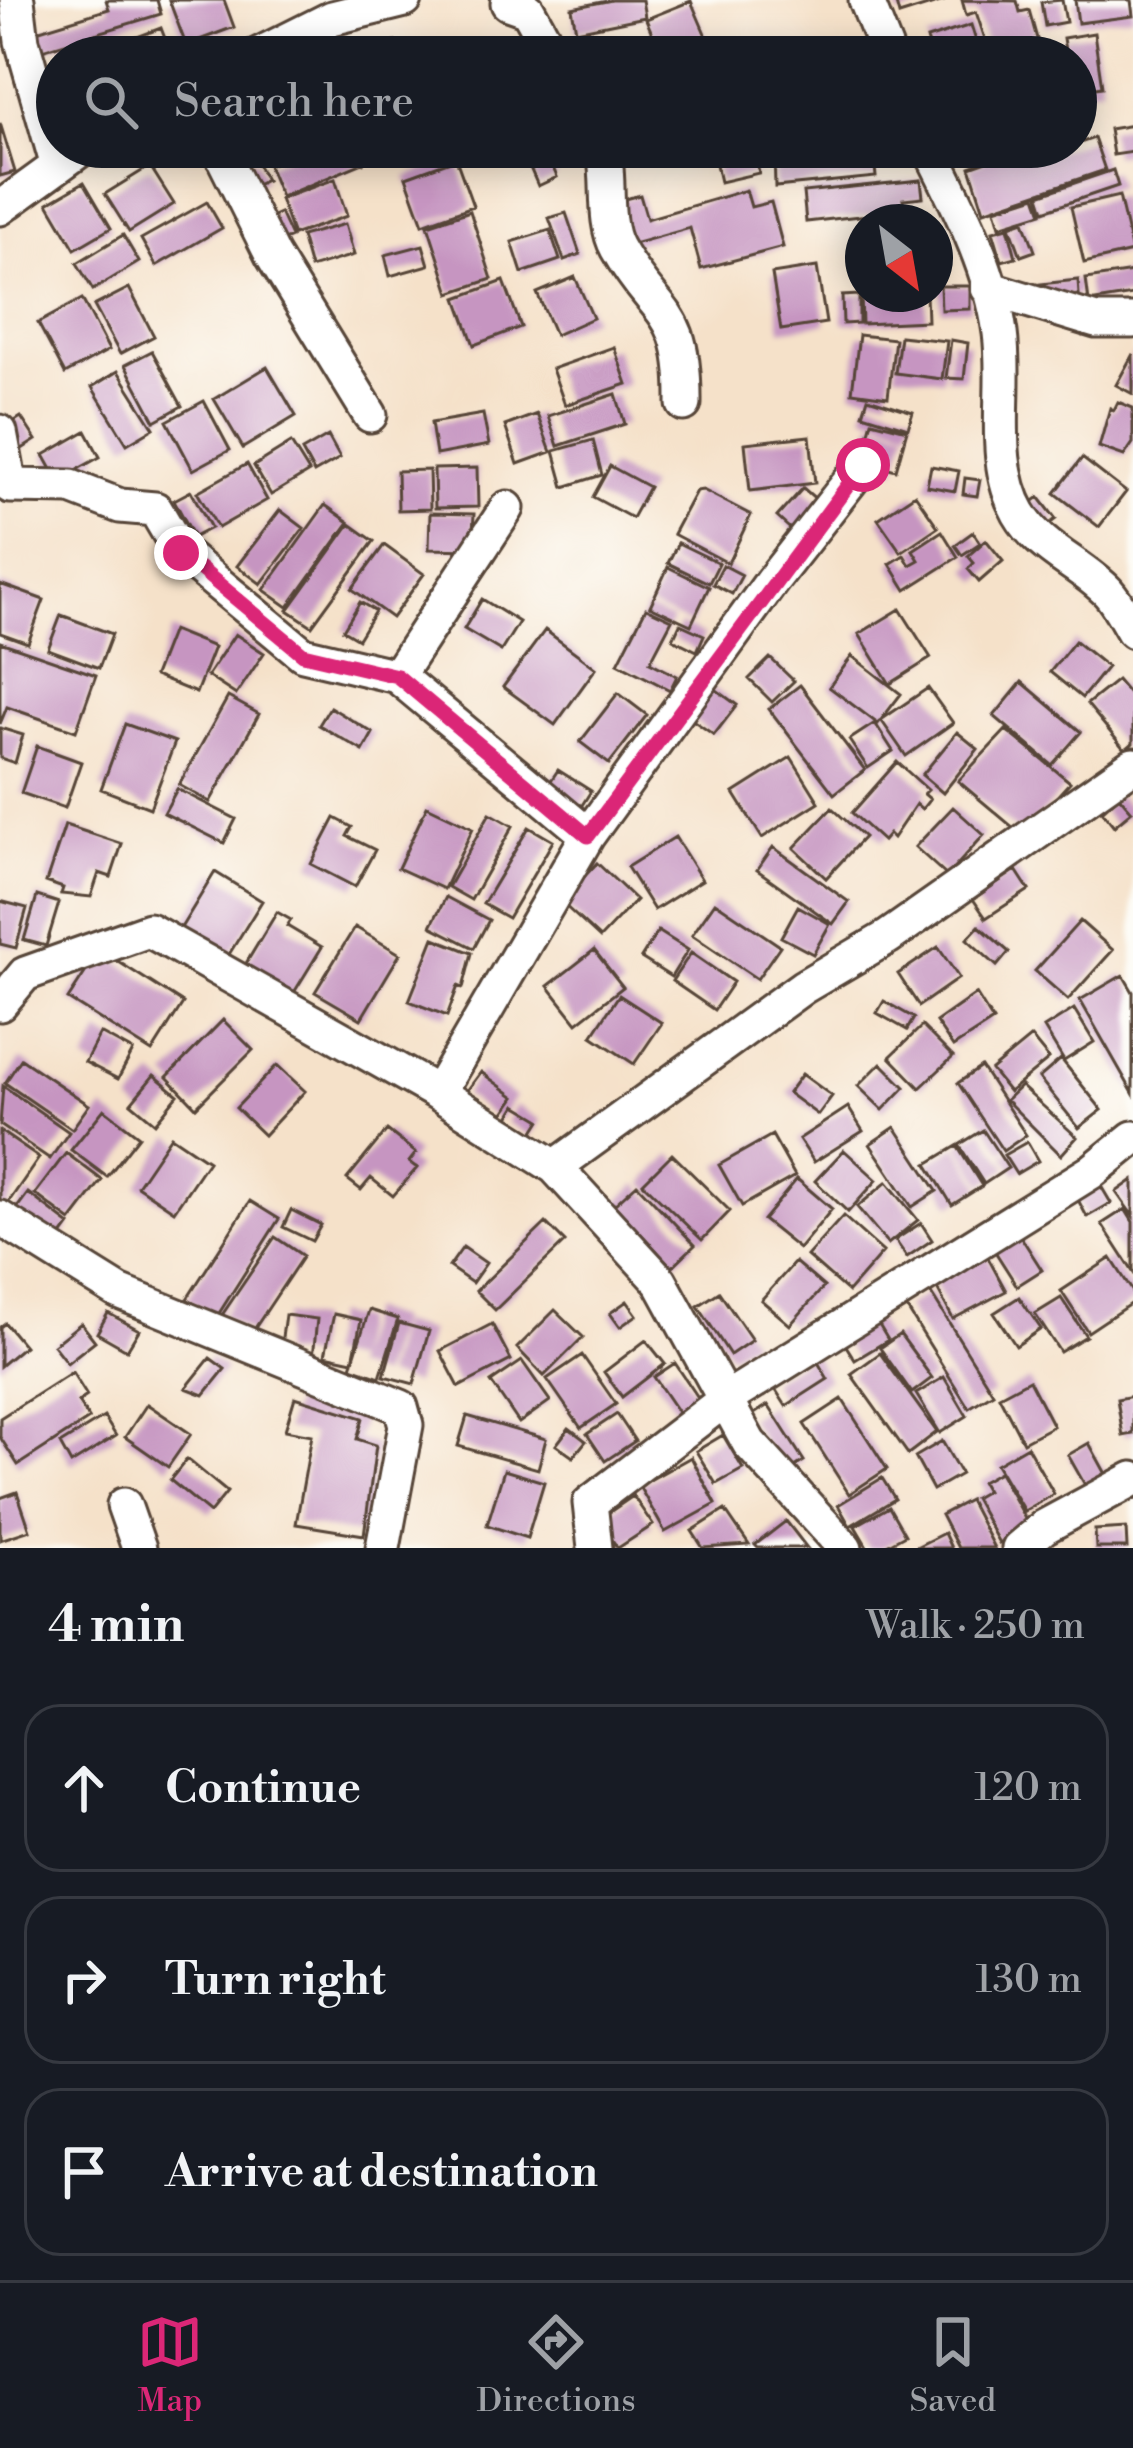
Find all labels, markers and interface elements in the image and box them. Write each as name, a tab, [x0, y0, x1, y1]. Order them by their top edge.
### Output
search box	[36, 36, 1097, 168]
icon: search	[78, 69, 144, 135]
text: Search here	[174, 74, 414, 131]
north arrow	[845, 204, 953, 312]
route start	[836, 438, 890, 492]
route end	[154, 526, 208, 580]
text: 4 min	[48, 1594, 184, 1658]
text: Walk · 250 m	[866, 1602, 1085, 1651]
icon: ahead	[51, 1755, 117, 1821]
text: Continue	[165, 1760, 361, 1817]
text: 120 m	[974, 1764, 1082, 1813]
icon: right	[51, 1947, 117, 2013]
text: Turn right	[165, 1952, 386, 2009]
text: 130 m	[976, 1956, 1082, 2005]
icon: arrive	[51, 2139, 117, 2205]
text: Arrive at destination	[165, 2144, 598, 2201]
tab: Map	[137, 2309, 203, 2422]
tab: Directions	[477, 2309, 636, 2422]
tab: Saved	[909, 2309, 996, 2422]

